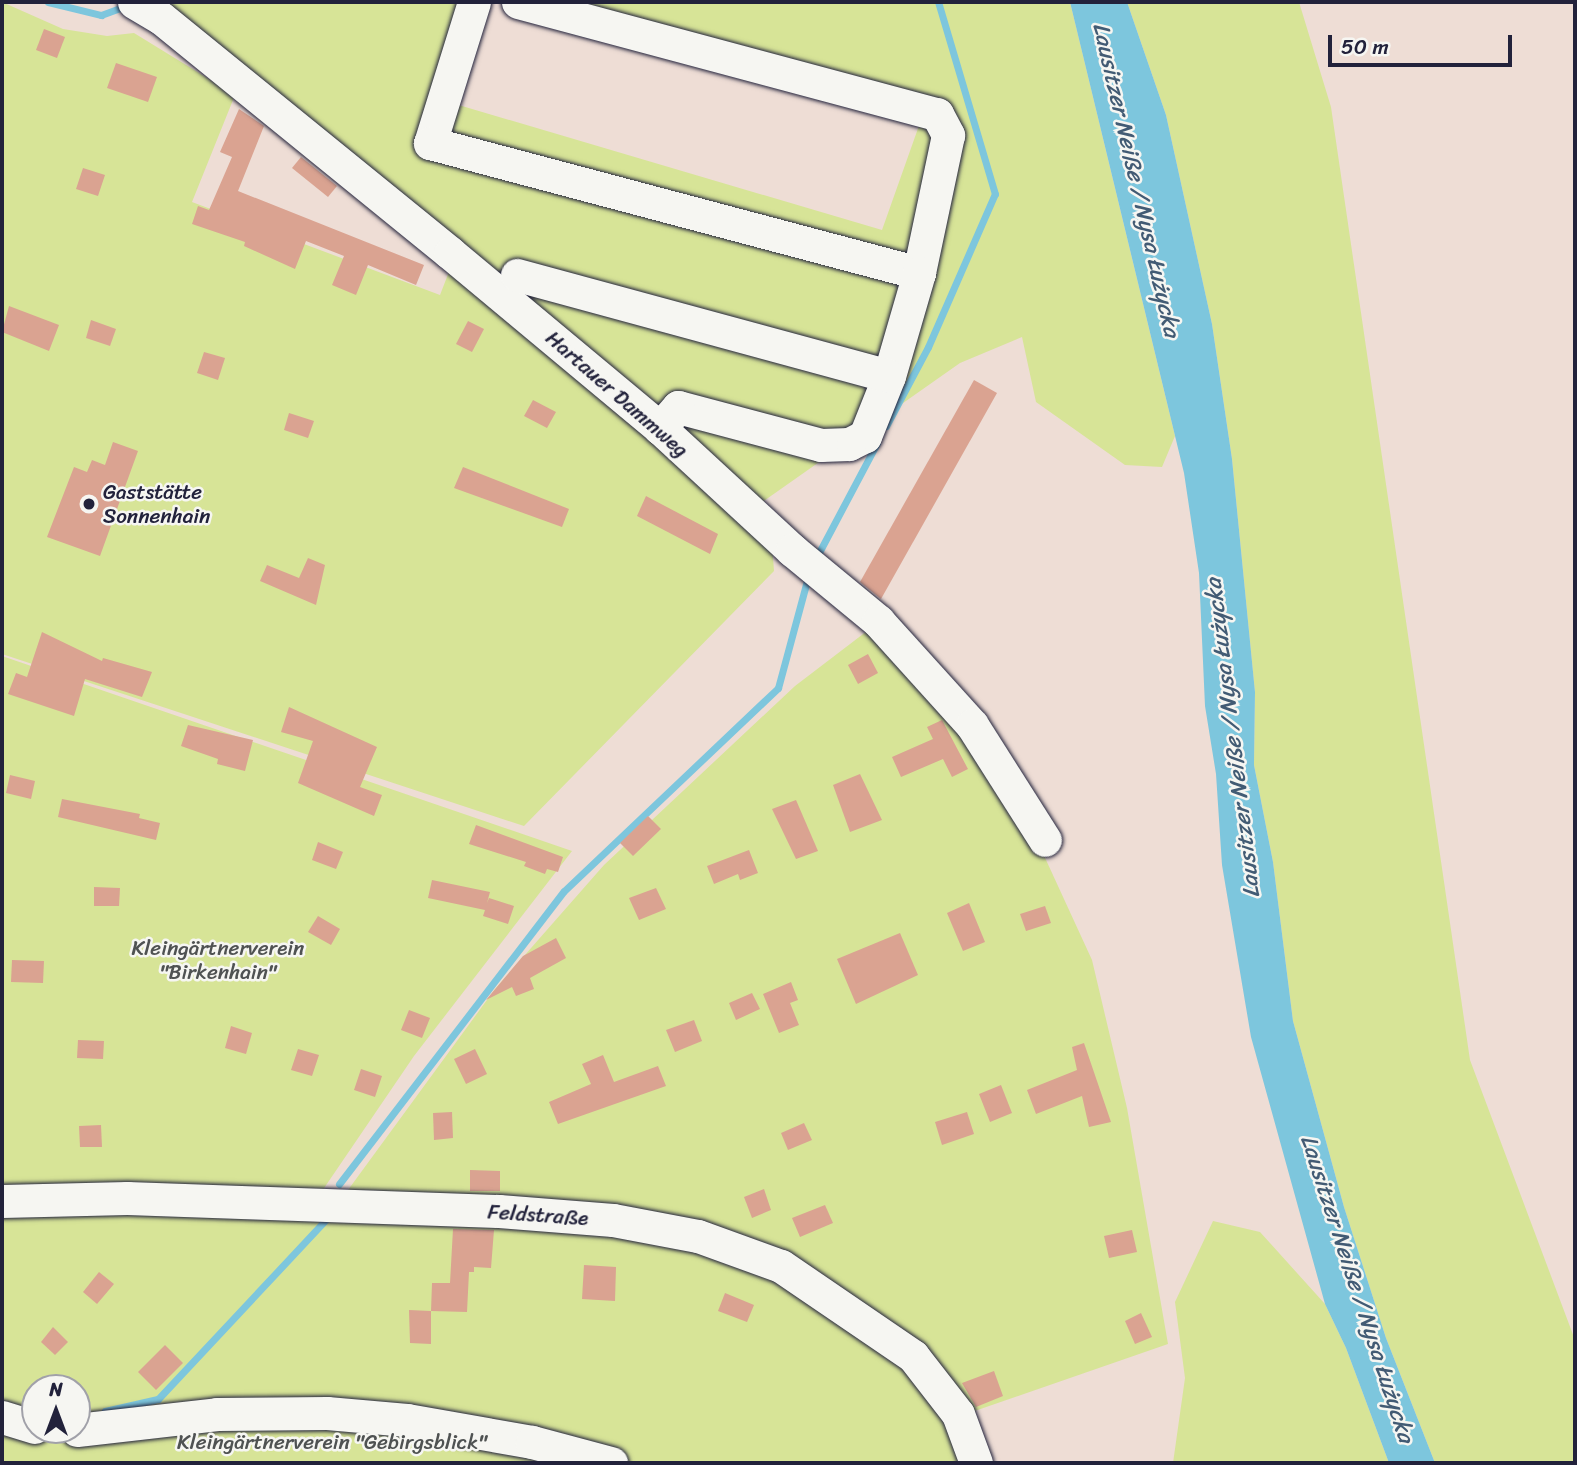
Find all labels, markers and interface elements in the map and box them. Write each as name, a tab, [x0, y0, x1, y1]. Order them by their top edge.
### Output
water label: Lausitzer Neiße / Nysa Łużycka	[1086, 20, 1186, 340]
scale bar	[1332, 21, 1516, 65]
text: 50 m	[1341, 28, 1389, 66]
street label: Hartauer Dammweg	[540, 325, 694, 463]
place label: Gaststätte Sonnenhain	[103, 479, 210, 529]
marker: Gaststätte Sonnenhain	[81, 496, 97, 512]
water label: Lausitzer Neiße / Nysa Łużycka	[1200, 577, 1266, 899]
park label: Kleingärtnerverein "Birkenhain"	[132, 935, 304, 985]
water label: Lausitzer Neiße / Nysa Łużycka	[1294, 1132, 1420, 1446]
street label: Feldstraße	[487, 1199, 589, 1231]
text: N	[49, 1373, 63, 1406]
north arrow	[21, 1374, 91, 1444]
park label: Kleingärtnerverein "Gebirgsblick"	[177, 1429, 487, 1455]

